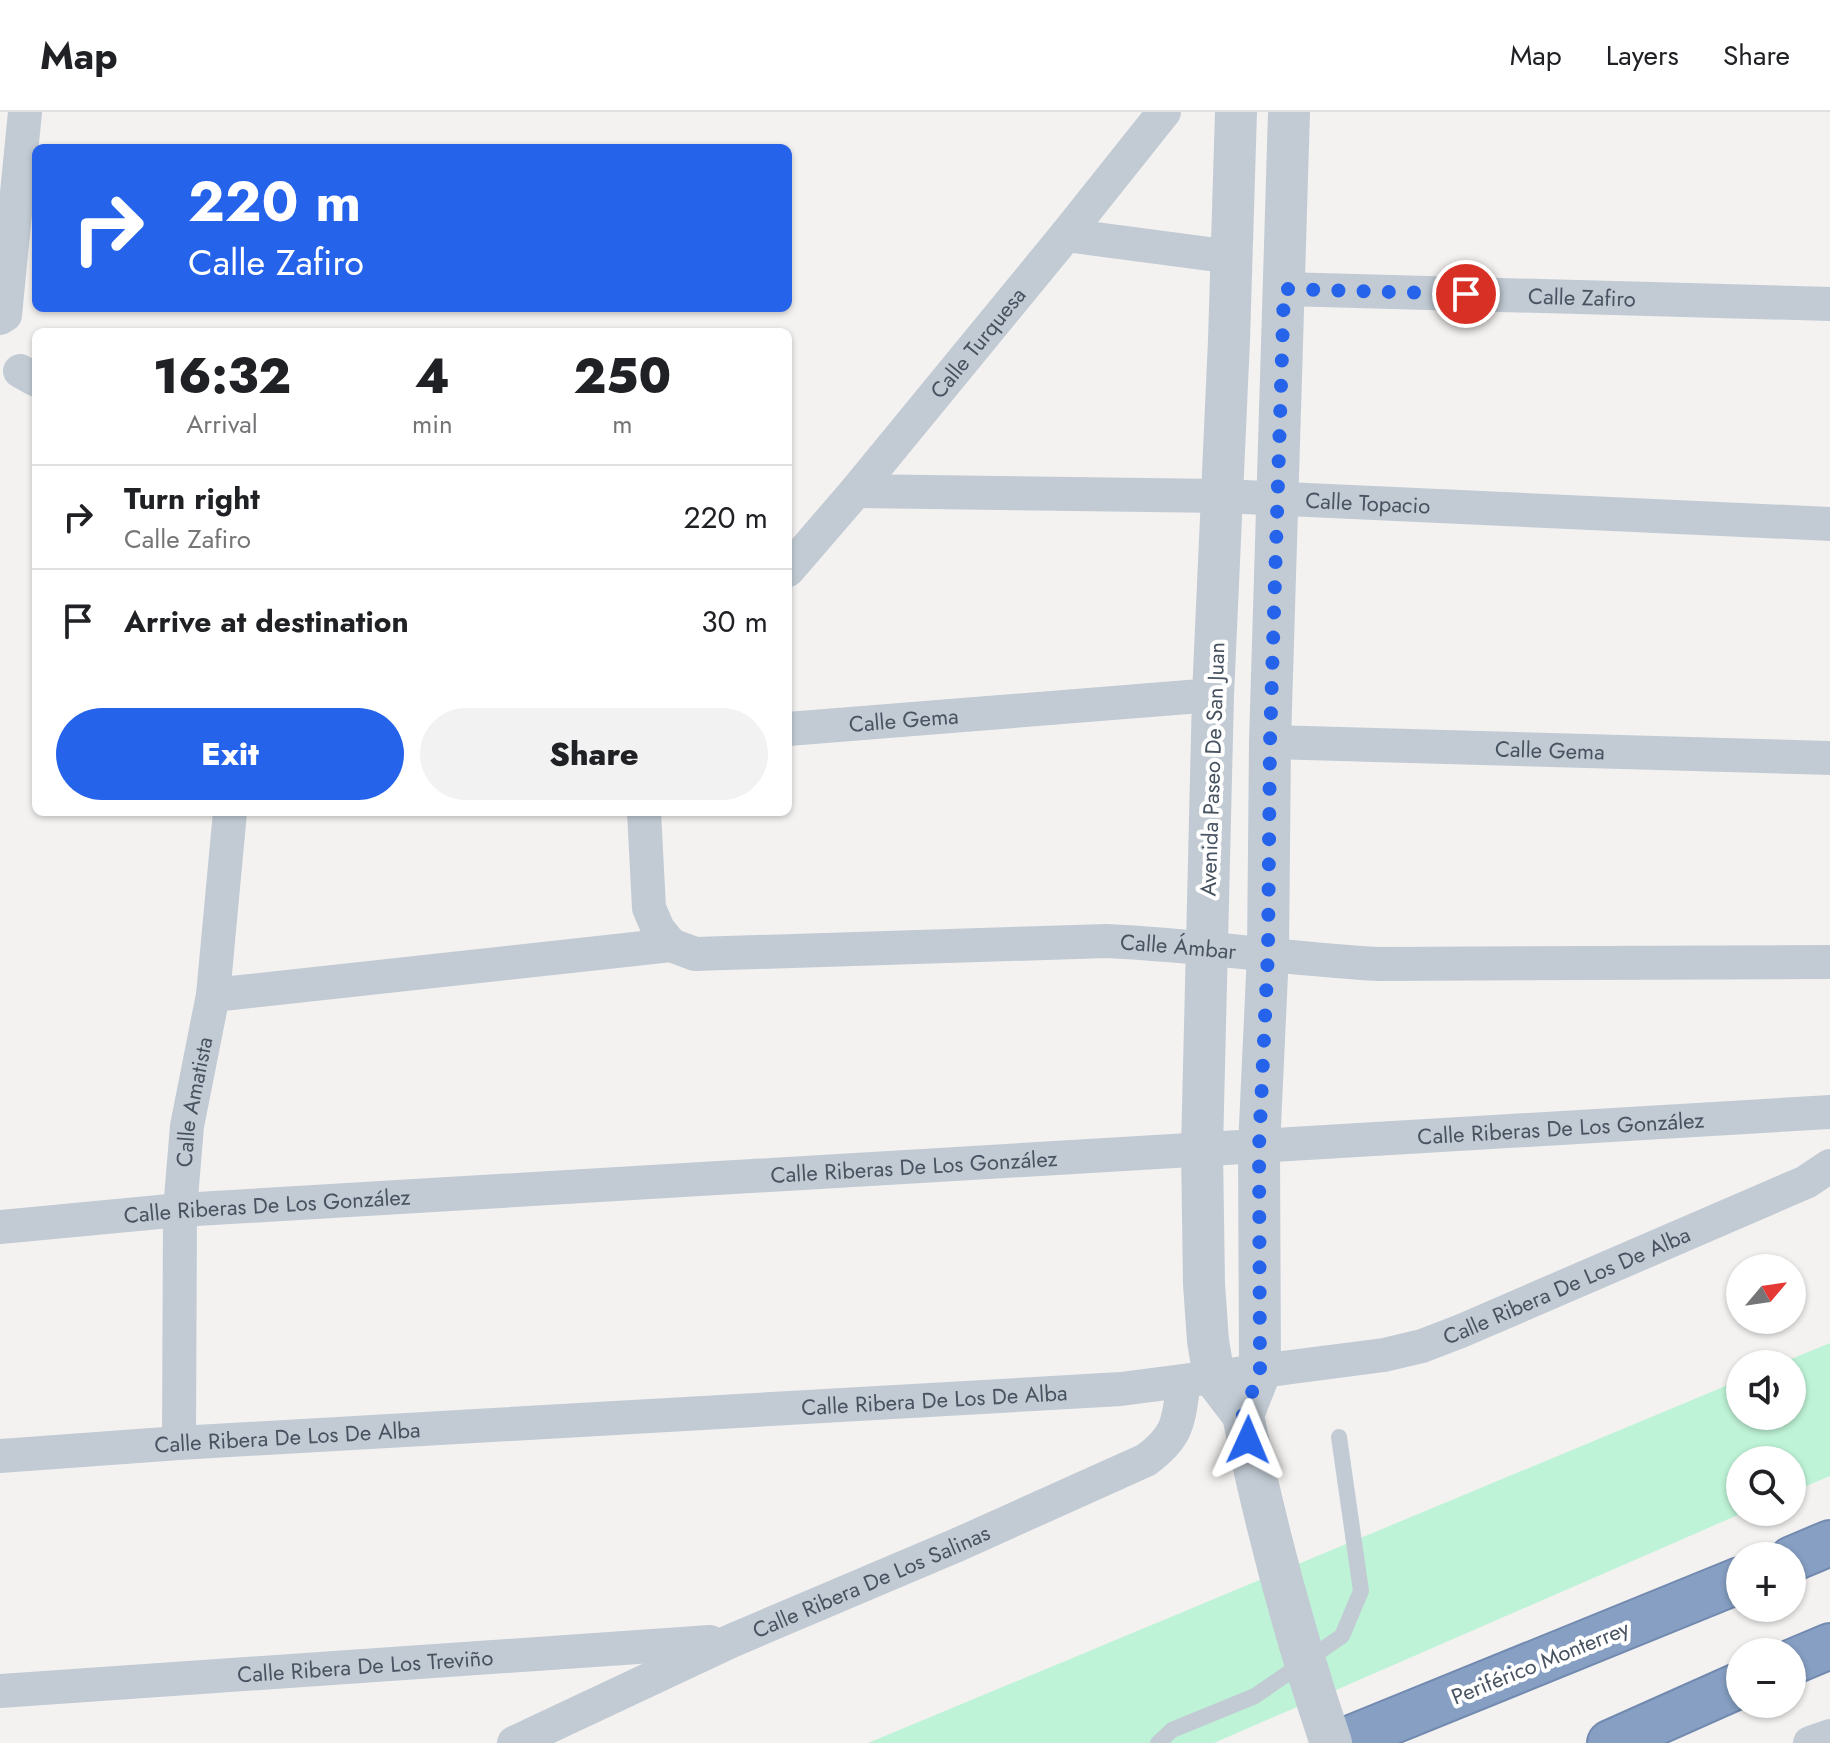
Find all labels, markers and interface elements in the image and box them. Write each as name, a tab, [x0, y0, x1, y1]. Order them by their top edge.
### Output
text: Map	[40, 28, 118, 83]
text: Map	[1510, 35, 1562, 76]
text: Layers	[1606, 35, 1679, 76]
text: Share	[1723, 35, 1790, 76]
text: 220 m	[188, 161, 361, 242]
icon: right	[56, 176, 160, 280]
text: Calle Zafiro	[188, 236, 364, 288]
pin	[1432, 260, 1500, 328]
icon: arrive	[1444, 272, 1488, 316]
street label: Calle Turquesa	[922, 280, 1033, 405]
street label: Calle Zafiro	[1528, 280, 1636, 315]
text: 16:32	[153, 342, 291, 411]
text: 4	[415, 342, 450, 411]
text: 250	[574, 342, 671, 411]
text: Arrival	[186, 405, 258, 443]
text: min	[412, 405, 453, 443]
text: m	[612, 405, 632, 443]
text: Turn right	[124, 477, 260, 520]
street label: Calle Topacio	[1305, 484, 1431, 522]
icon: right	[56, 495, 100, 539]
text: 220 m	[683, 496, 768, 539]
text: Calle Zafiro	[124, 520, 251, 558]
icon: arrive	[56, 599, 100, 643]
text: Arrive at destination	[124, 600, 409, 643]
text: 30 m	[701, 600, 768, 643]
street label: Avenida Paseo De San Juan	[1192, 641, 1232, 897]
street label: Calle Gema	[848, 699, 960, 740]
button: Exit	[56, 708, 404, 800]
button: Share	[420, 708, 768, 800]
street label: Calle Gema	[1494, 732, 1605, 768]
street label: Calle Ámbar	[1119, 926, 1238, 967]
street label: Calle Amatista	[168, 1034, 220, 1168]
street label: Calle Riberas De Los González	[1416, 1104, 1705, 1152]
street label: Calle Riberas De Los González	[770, 1142, 1058, 1191]
street label: Calle Riberas De Los González	[122, 1180, 411, 1231]
street label: Calle Ribera De Los De Alba	[1438, 1218, 1695, 1352]
north arrow	[1726, 1254, 1806, 1334]
map controls	[1726, 1254, 1806, 1718]
button: sound	[1726, 1350, 1806, 1430]
street label: Calle Ribera De Los De Alba	[800, 1376, 1068, 1423]
position arrow	[1206, 1398, 1290, 1482]
street label: Calle Ribera De Los De Alba	[153, 1413, 421, 1461]
button: search	[1726, 1446, 1806, 1526]
street label: Calle Ribera De Los Salinas	[747, 1516, 995, 1646]
button: +	[1726, 1542, 1806, 1622]
street label: Periférico Monterrey	[1446, 1612, 1634, 1712]
button: −	[1726, 1638, 1806, 1718]
street label: Calle Ribera De Los Treviño	[236, 1641, 494, 1691]

